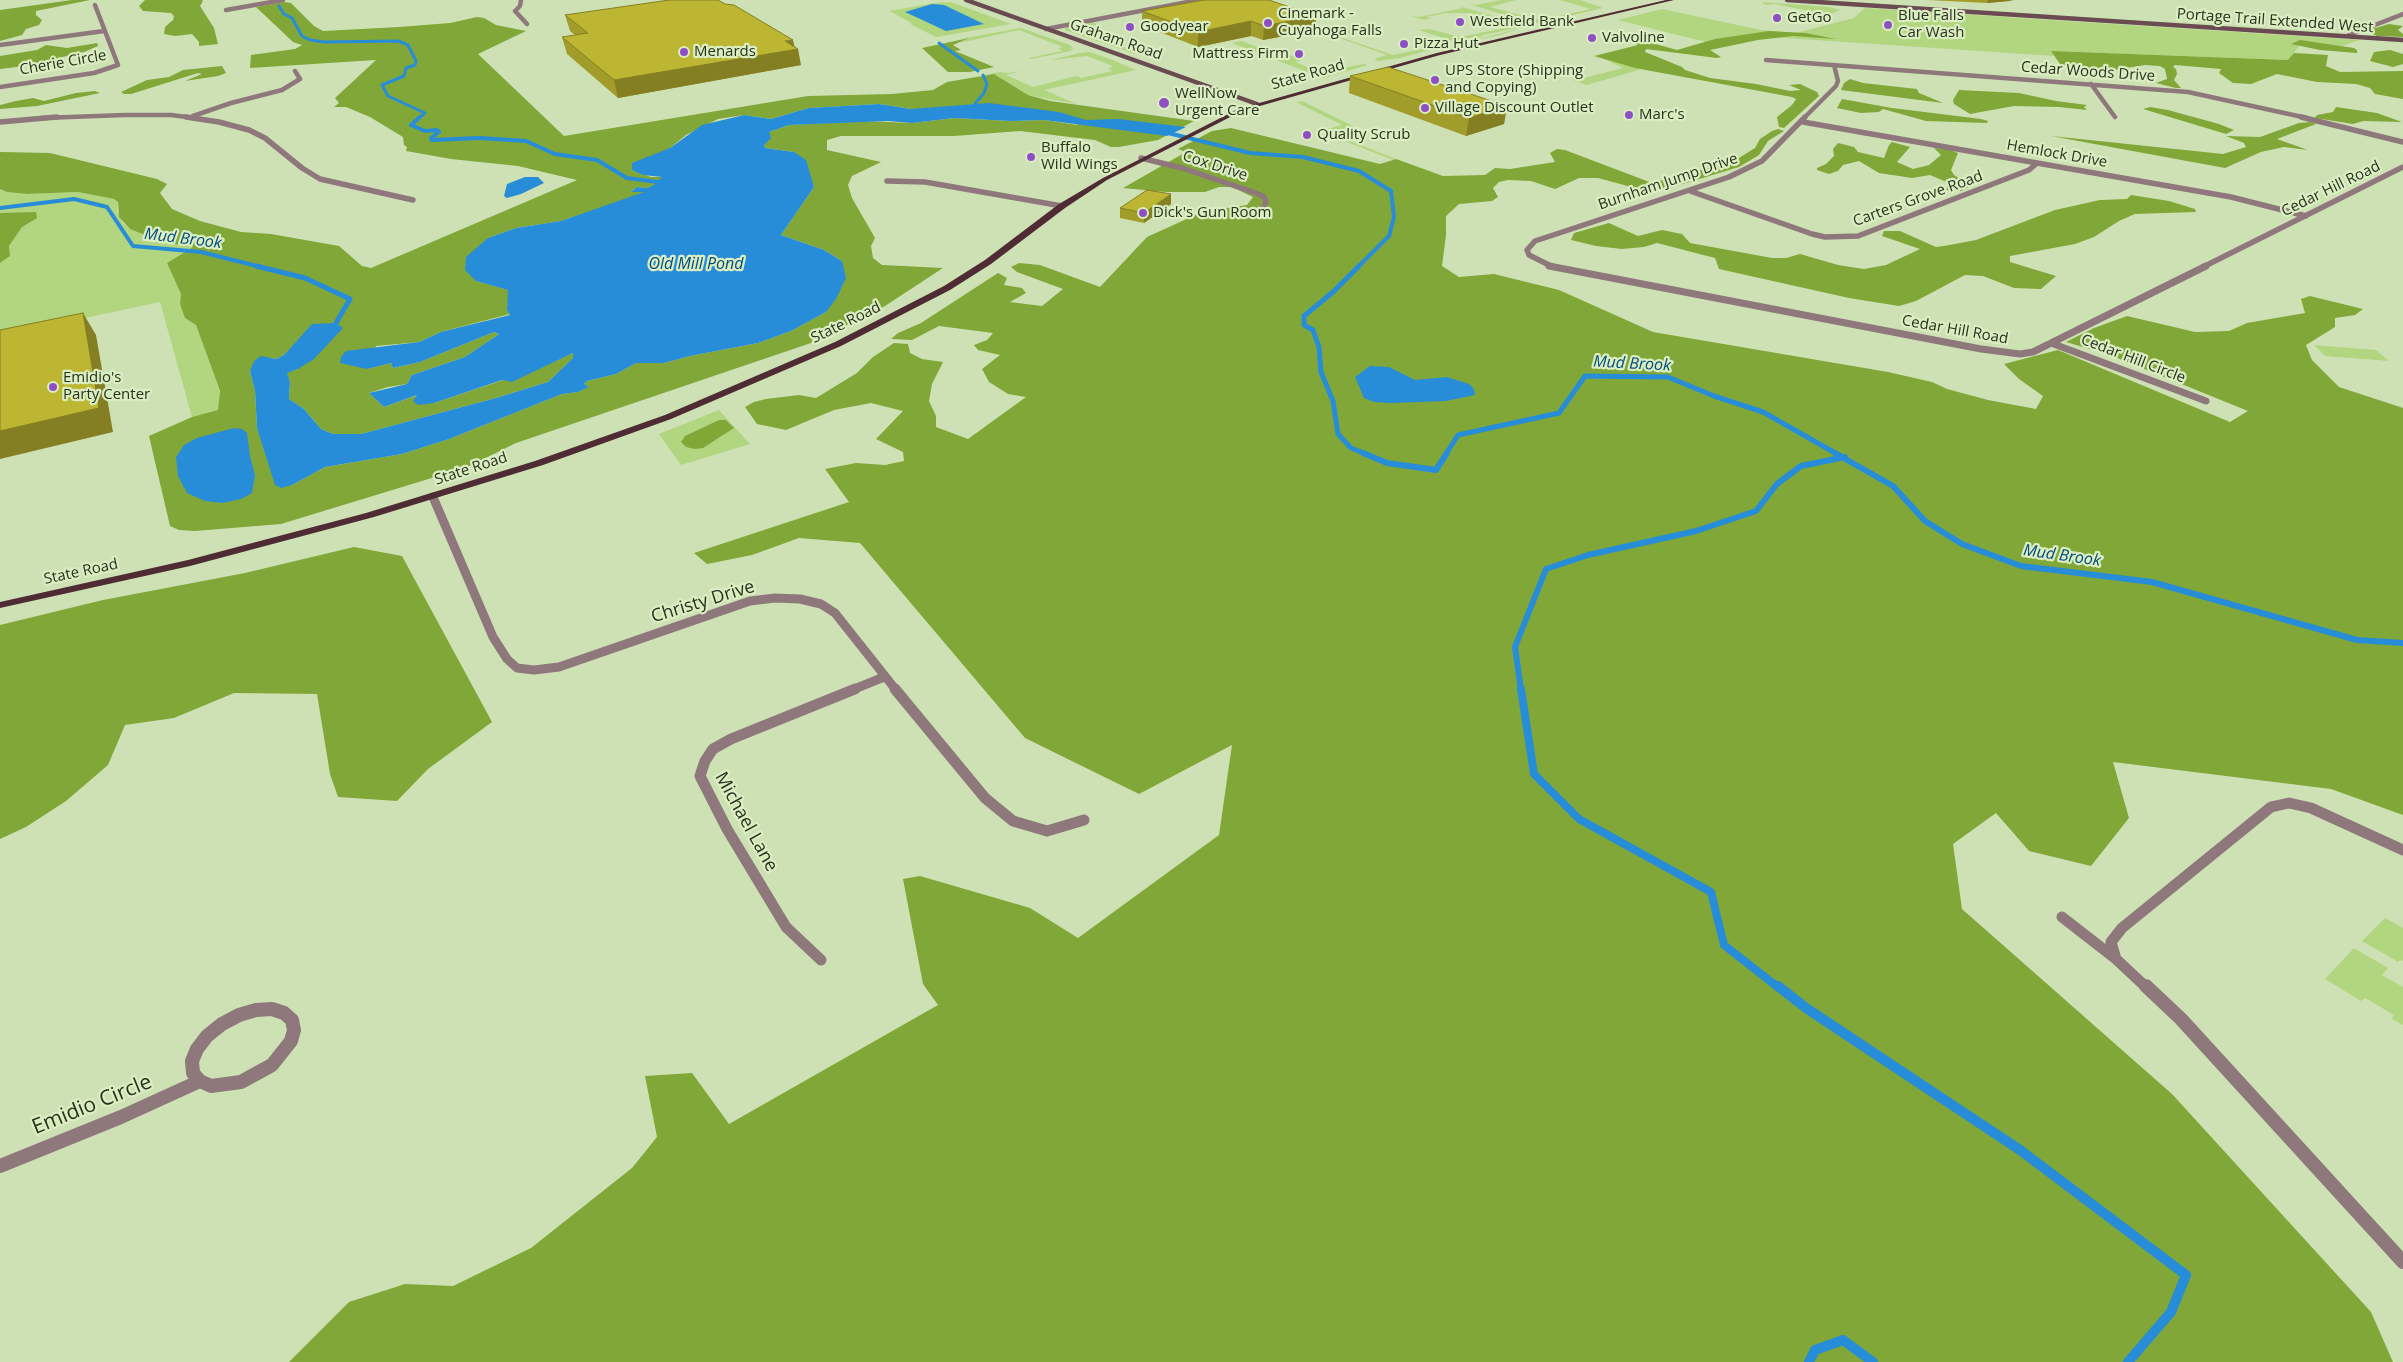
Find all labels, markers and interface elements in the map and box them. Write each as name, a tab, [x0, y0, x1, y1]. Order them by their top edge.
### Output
place label: Cinemark - Cuyahoga Falls	[1278, 5, 1382, 40]
street label: Portage Trail Extended West	[2176, 5, 2374, 37]
place label: Blue Falls Car Wash	[1898, 7, 1964, 42]
place label: GetGo	[1787, 9, 1832, 27]
marker: GetGo	[1771, 12, 1783, 24]
place label: Westfield Bank	[1470, 13, 1574, 31]
street label: Graham Road	[1067, 16, 1165, 64]
marker: Westfield Bank	[1454, 16, 1466, 28]
marker: Cinemark - Cuyahoga Falls	[1262, 17, 1274, 29]
place label: Goodyear	[1140, 18, 1209, 36]
marker: Blue Falls Car Wash	[1882, 19, 1894, 31]
marker: Goodyear	[1124, 21, 1136, 33]
place label: Valvoline	[1602, 29, 1665, 47]
marker: Valvoline	[1586, 32, 1598, 44]
place label: Pizza Hut	[1414, 35, 1479, 53]
marker: Pizza Hut	[1398, 38, 1410, 50]
place label: Menards	[694, 43, 756, 61]
place label: Mattress Firm	[1192, 45, 1289, 63]
street label: Cherie Circle	[18, 46, 108, 80]
marker: Menards	[678, 46, 690, 58]
marker: Mattress Firm	[1293, 48, 1305, 60]
street label: State Road	[1269, 56, 1347, 94]
street label: Cedar Woods Drive	[2020, 58, 2156, 86]
place label: UPS Store (Shipping and Copying)	[1445, 62, 1583, 97]
marker: UPS Store (Shipping and Copying)	[1429, 74, 1441, 86]
place label: WellNow Urgent Care	[1175, 85, 1259, 120]
marker: WellNow Urgent Care	[1157, 96, 1171, 110]
place label: Village Discount Outlet	[1435, 99, 1594, 117]
marker: Village Discount Outlet	[1419, 102, 1431, 114]
place label: Marc's	[1639, 106, 1685, 124]
marker: Marc's	[1623, 109, 1635, 121]
place label: Quality Scrub	[1317, 126, 1410, 144]
marker: Quality Scrub	[1301, 129, 1313, 141]
street label: Hemlock Drive	[2005, 136, 2109, 172]
place label: Buffalo Wild Wings	[1041, 139, 1118, 174]
street label: Cox Drive	[1180, 147, 1250, 185]
street label: Burnham Jump Drive	[1596, 150, 1740, 214]
marker: Buffalo Wild Wings	[1025, 151, 1037, 163]
street label: Cedar Hill Road	[2279, 157, 2383, 221]
street label: Carters Grove Road	[1851, 167, 1985, 231]
place label: Dick's Gun Room	[1153, 204, 1271, 222]
marker: Dick's Gun Room	[1137, 207, 1149, 219]
water label: Mud Brook	[143, 225, 223, 253]
water label: Old Mill Pond	[648, 254, 744, 274]
street label: State Road	[808, 298, 884, 348]
street label: Cedar Hill Road	[1900, 312, 2010, 348]
street label: Cedar Hill Circle	[2078, 331, 2188, 387]
water label: Mud Brook	[1593, 352, 1671, 376]
place label: Emidio's Party Center	[63, 369, 150, 404]
marker: Emidio's Party Center	[47, 381, 59, 393]
street label: State Road	[432, 449, 510, 489]
water label: Mud Brook	[2022, 541, 2102, 571]
street label: State Road	[42, 555, 120, 589]
street label: Christy Drive	[649, 576, 757, 628]
street label: Michael Lane	[710, 769, 782, 875]
street label: Emidio Circle	[28, 1070, 156, 1140]

